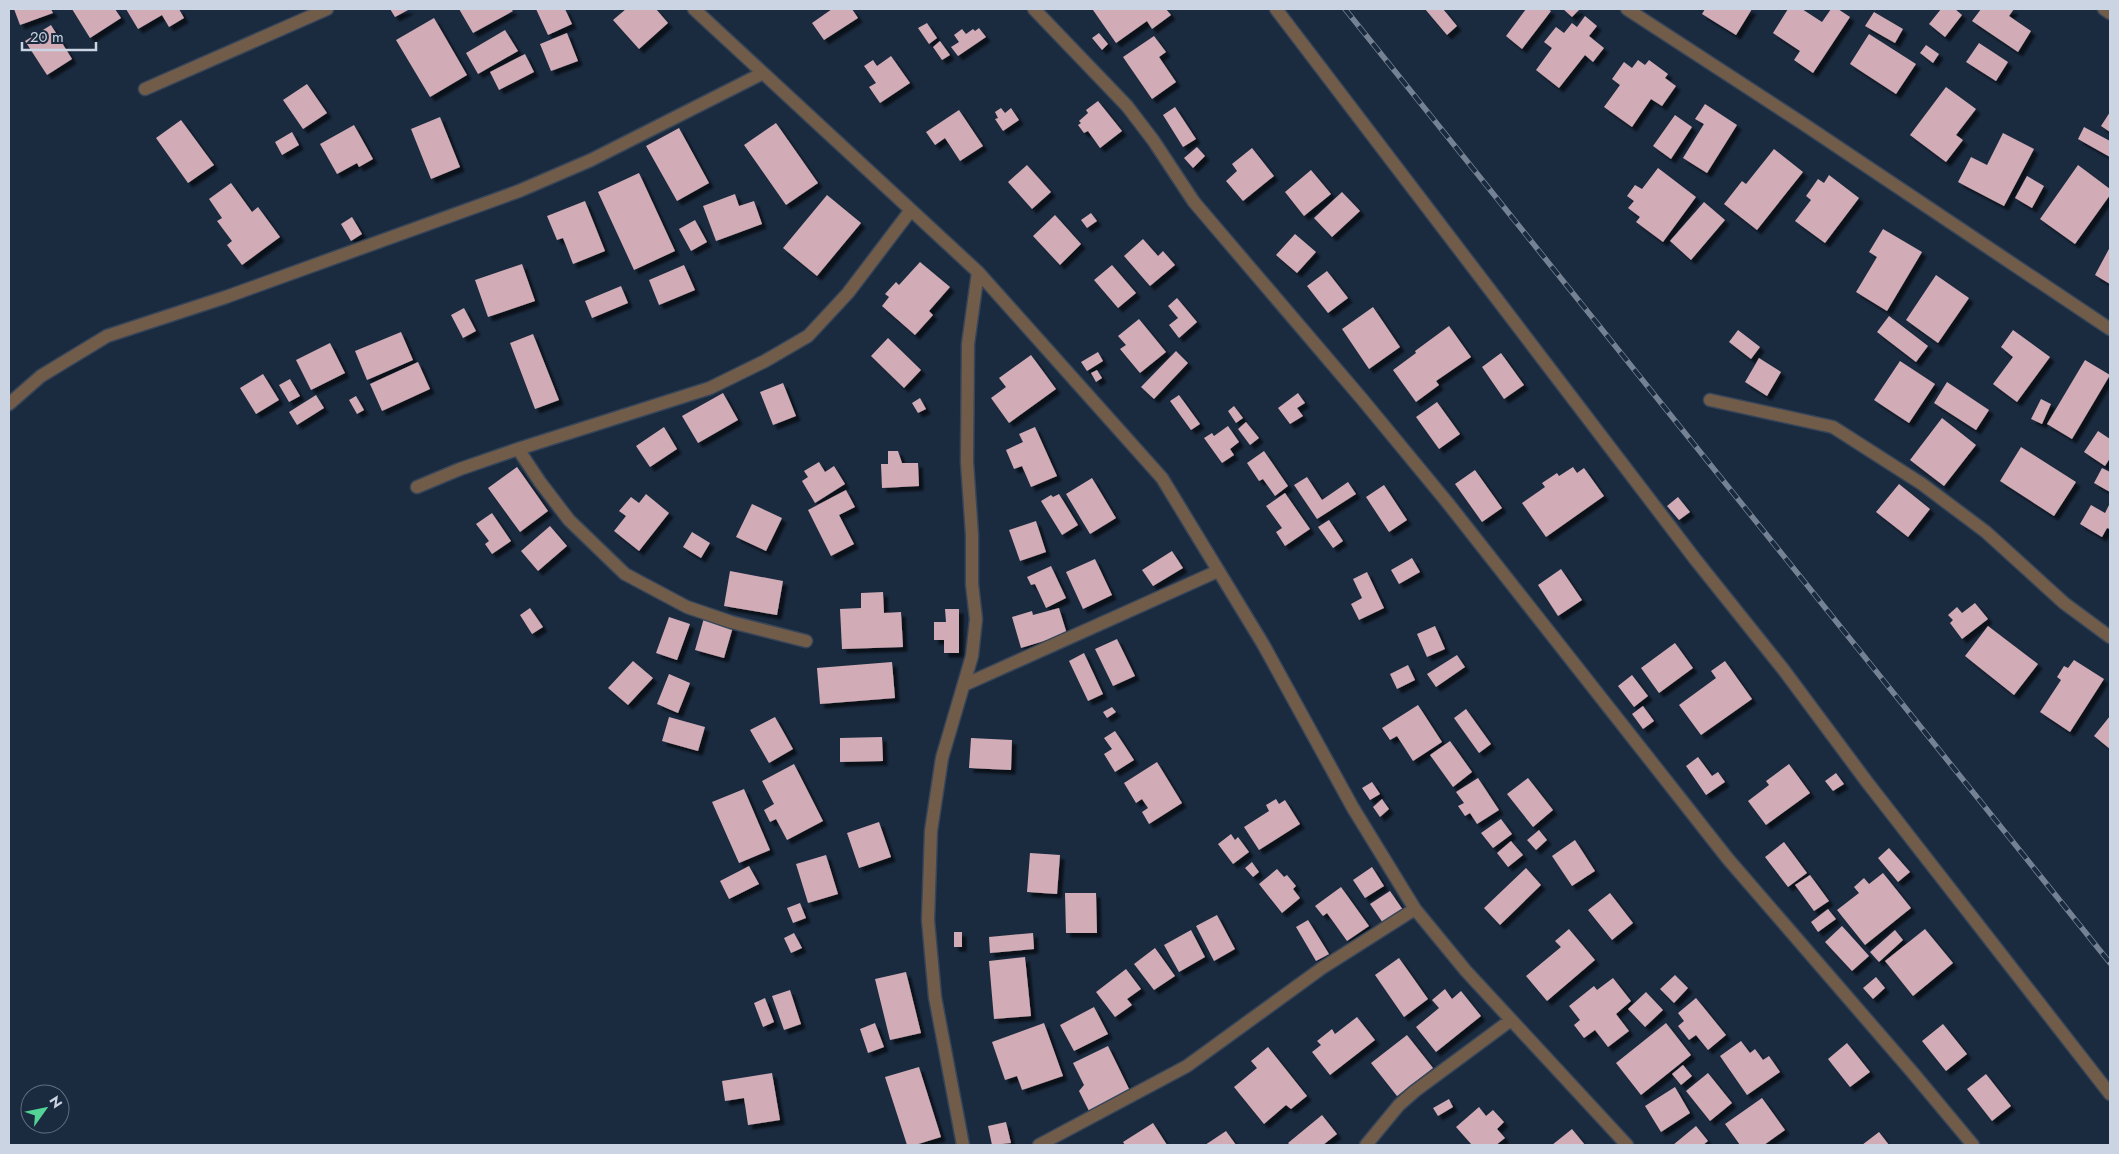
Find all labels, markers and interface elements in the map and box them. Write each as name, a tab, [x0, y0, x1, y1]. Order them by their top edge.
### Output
scale bar	[22, 20, 96, 52]
text: 20 m	[30, 26, 64, 48]
north arrow	[20, 1084, 70, 1134]
text: N	[44, 1092, 67, 1112]

